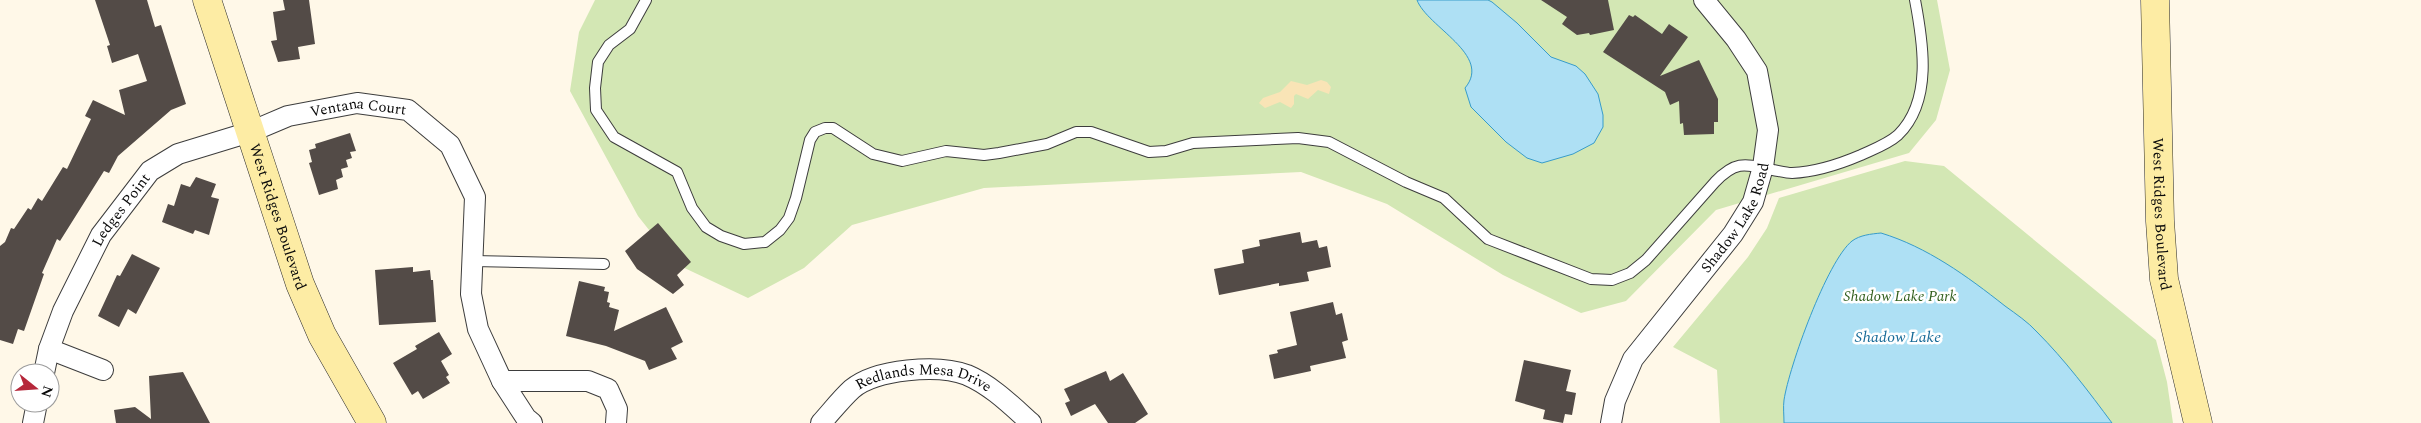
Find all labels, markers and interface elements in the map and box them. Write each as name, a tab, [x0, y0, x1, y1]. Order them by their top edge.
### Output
street label: Ventana Court	[308, 92, 408, 124]
street label: West Ridges Boulevard	[2146, 137, 2177, 293]
street label: West Ridges Boulevard	[243, 141, 312, 294]
street label: Shadow Lake Road	[1695, 161, 1775, 278]
street label: Ledges Point	[86, 168, 156, 251]
park label: Shadow Lake Park	[1844, 285, 1956, 308]
water label: Shadow Lake	[1855, 325, 1941, 349]
text: Redlands Mesa Drive	[851, 358, 997, 398]
north arrow	[10, 363, 60, 413]
street label: Redlands Mesa Drive	[855, 382, 995, 402]
text: N	[35, 383, 59, 400]

